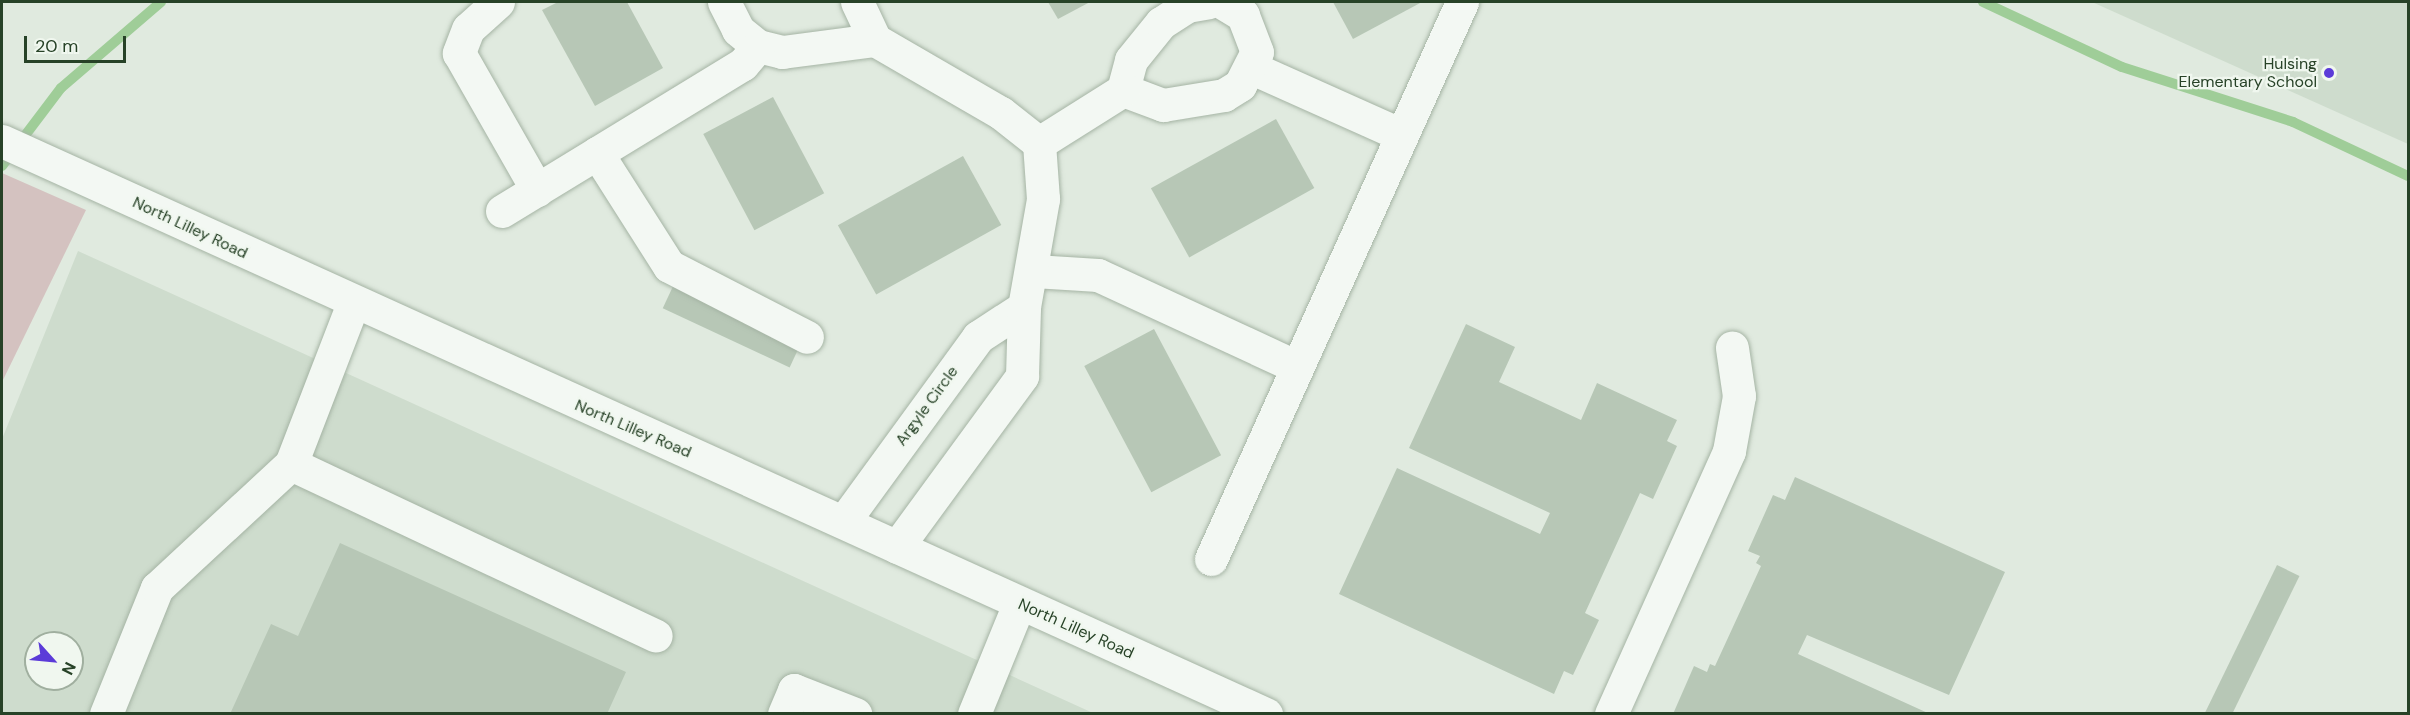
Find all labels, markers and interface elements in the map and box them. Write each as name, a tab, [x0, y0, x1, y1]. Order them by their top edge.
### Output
scale bar	[27, 24, 129, 62]
text: 20 m	[35, 34, 78, 58]
place label: Hulsing Elementary School	[2179, 54, 2317, 92]
marker: Hulsing Elementary School	[2322, 66, 2336, 80]
street label: North Lilley Road	[129, 193, 251, 263]
street label: Argyle Circle	[892, 362, 962, 450]
street label: North Lilley Road	[572, 396, 694, 462]
street label: North Lilley Road	[1015, 595, 1137, 663]
north arrow	[24, 631, 84, 691]
text: N	[57, 659, 81, 678]

